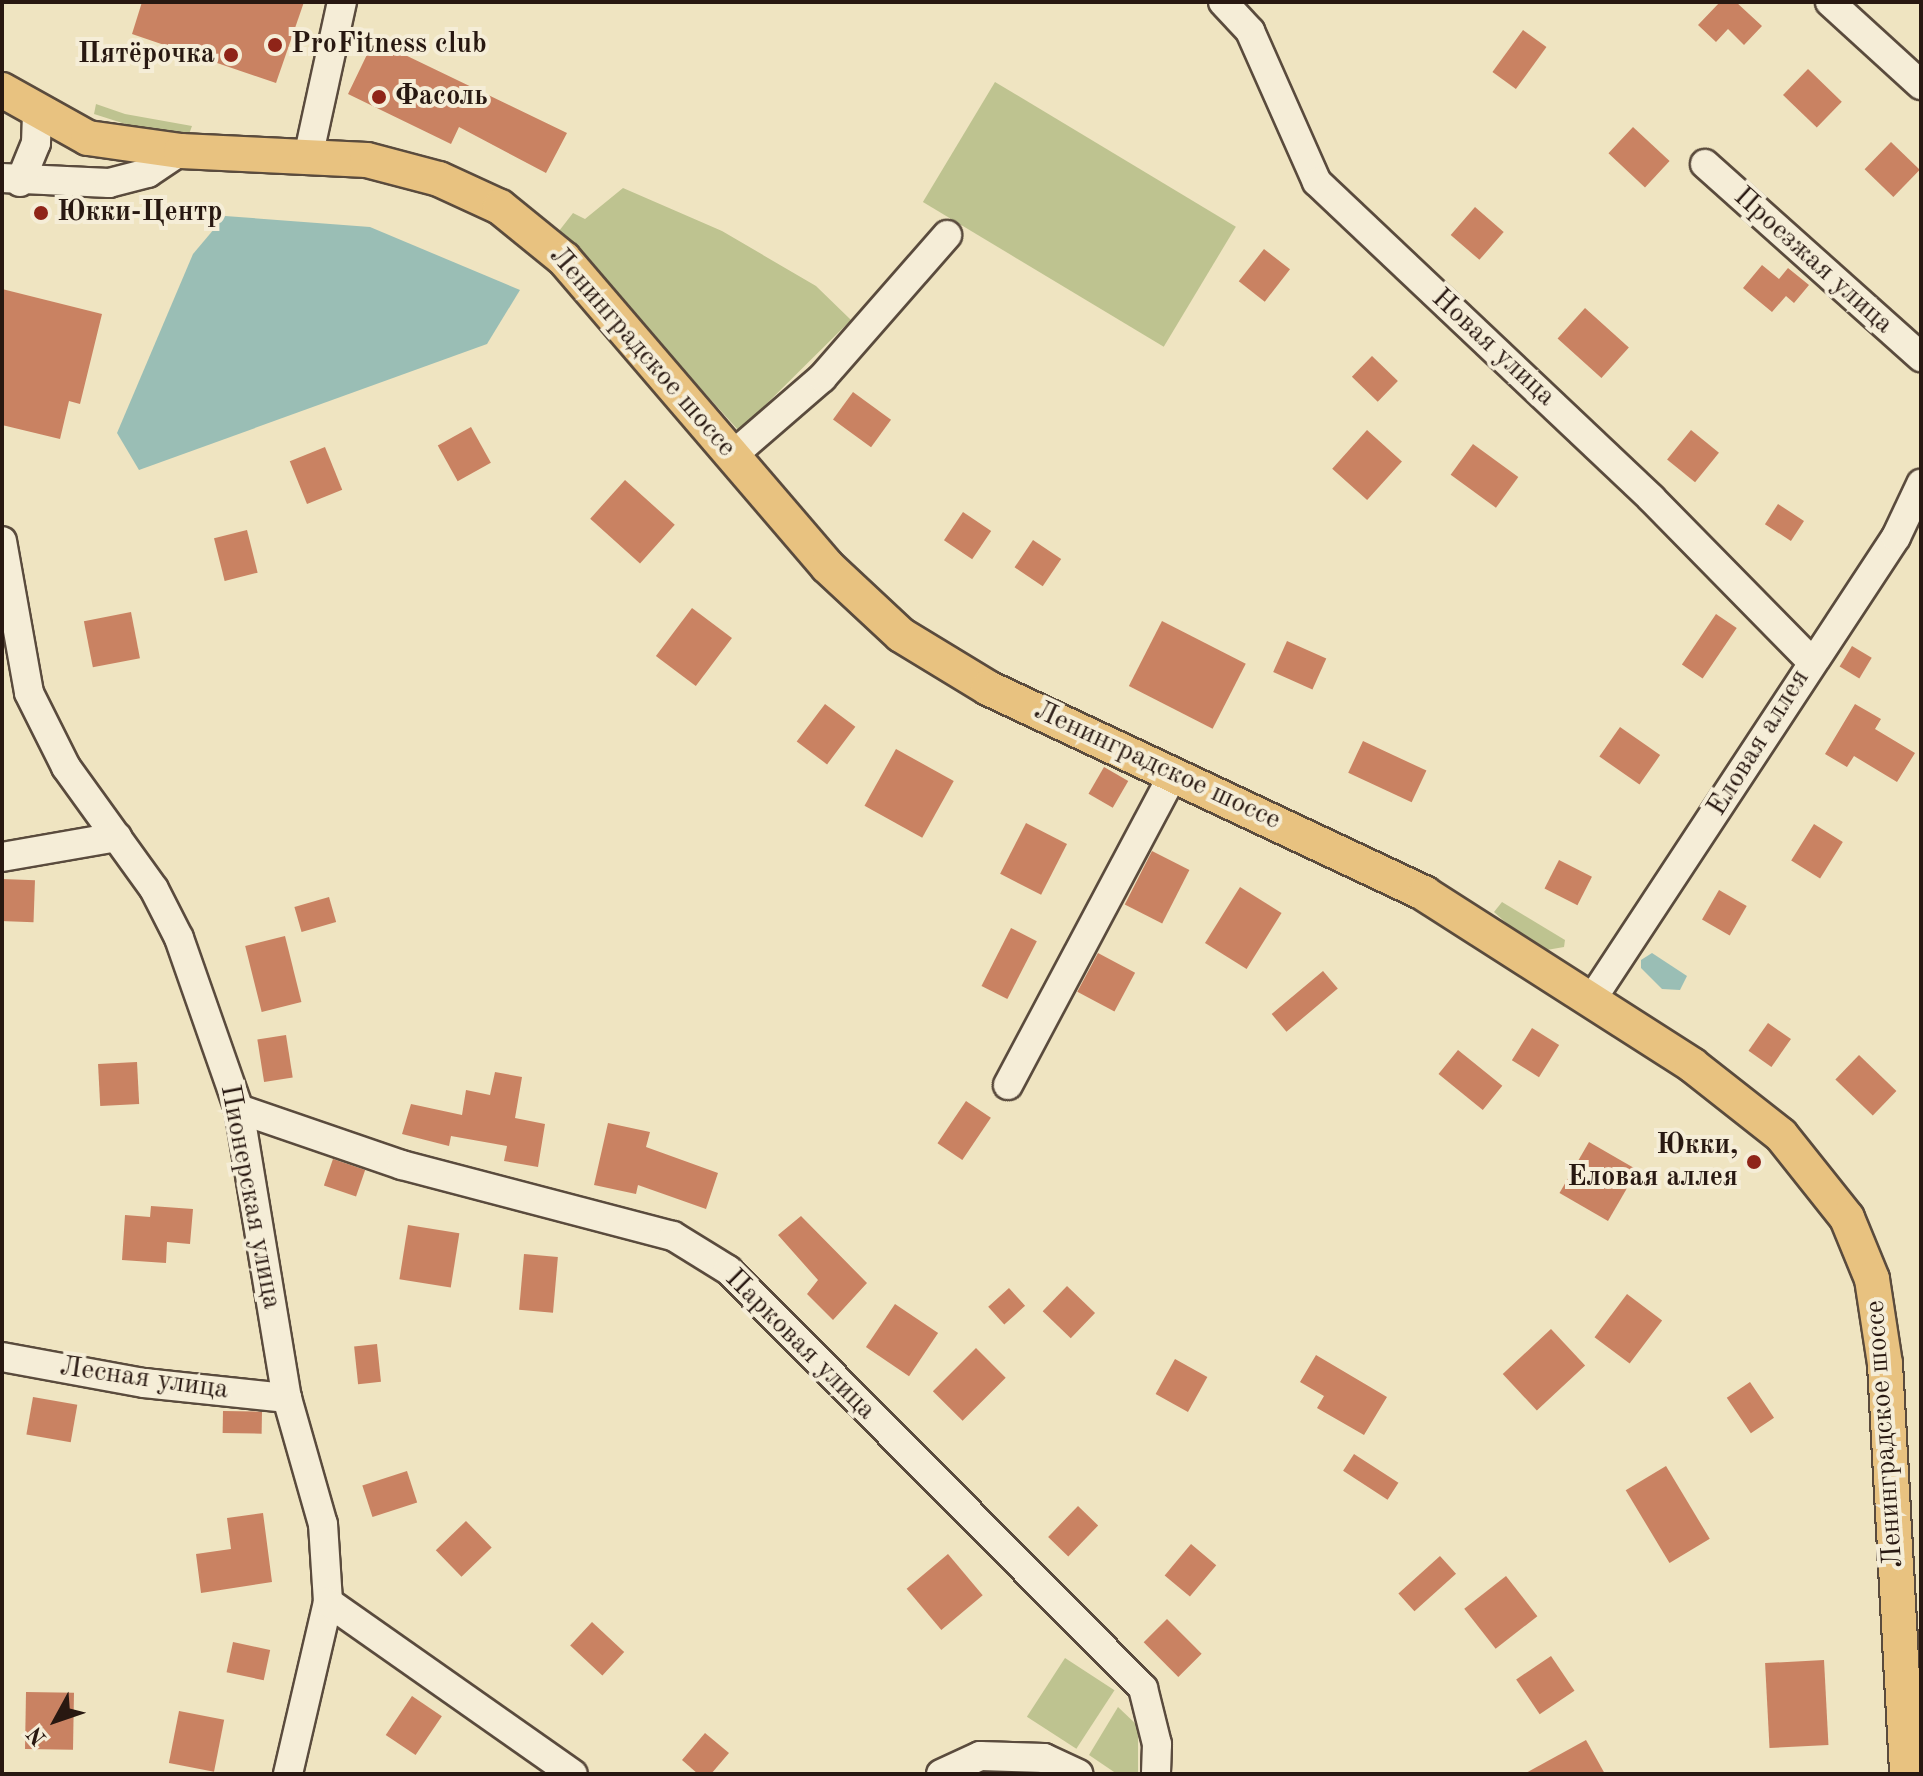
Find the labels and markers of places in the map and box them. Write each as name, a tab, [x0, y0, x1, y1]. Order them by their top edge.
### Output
place label: ProFitness club	[291, 28, 487, 62]
marker: ProFitness club	[266, 36, 284, 54]
place label: Пятёрочка	[78, 38, 215, 72]
marker: Пятёрочка	[222, 46, 240, 64]
place label: Фасоль	[395, 80, 488, 114]
marker: Фасоль	[370, 88, 388, 106]
place label: Юкки-Центр	[57, 196, 222, 230]
marker: Юкки-Центр	[32, 204, 50, 222]
place label: Юкки, Еловая аллея	[1567, 1129, 1738, 1195]
marker: Юкки, Еловая аллея	[1745, 1153, 1763, 1171]

